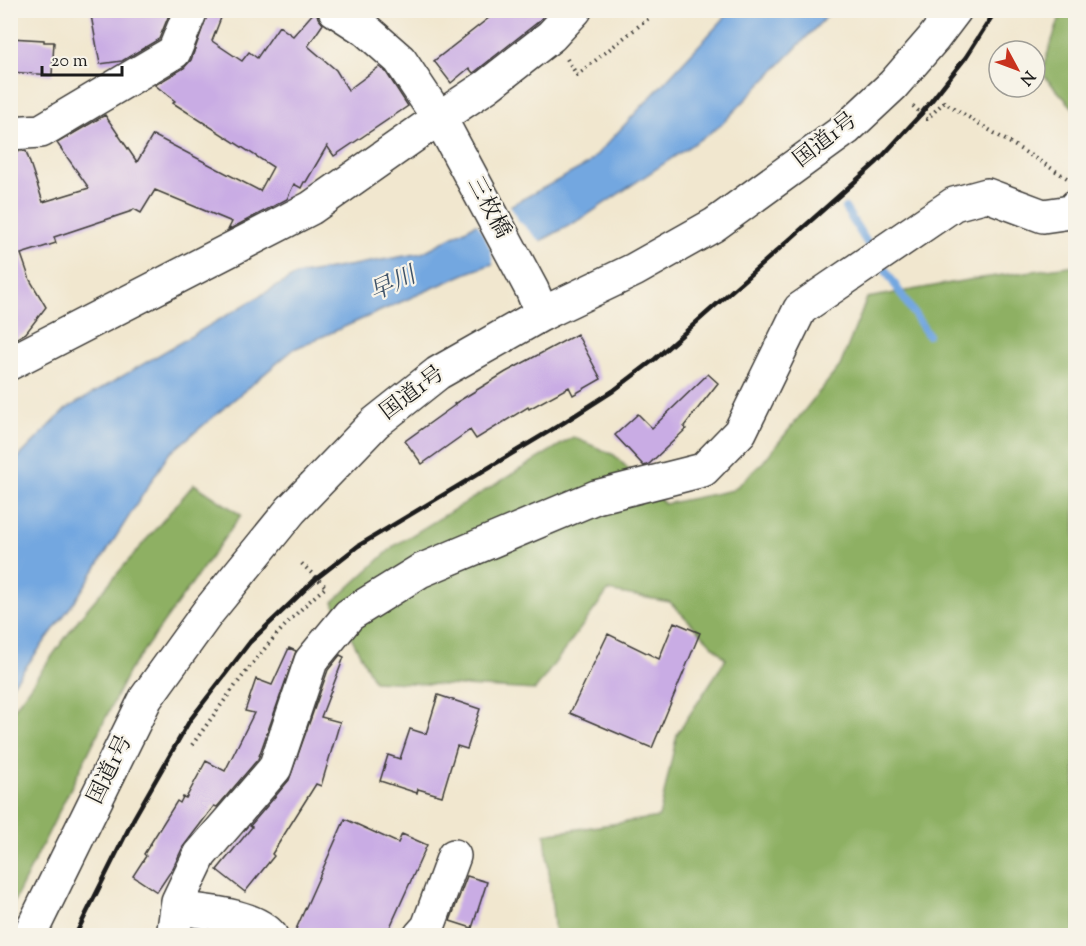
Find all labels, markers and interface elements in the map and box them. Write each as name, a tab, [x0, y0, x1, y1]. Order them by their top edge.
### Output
scale bar	[42, 39, 122, 77]
north arrow	[987, 39, 1047, 99]
text: 20 m	[51, 49, 88, 75]
text: N	[1013, 65, 1039, 90]
street label: 国道1号	[787, 106, 865, 176]
street label: 三枚橋	[458, 171, 518, 245]
water label: 早川	[364, 258, 425, 311]
street label: 国道1号	[374, 359, 452, 429]
street label: 国道1号	[81, 730, 141, 810]

